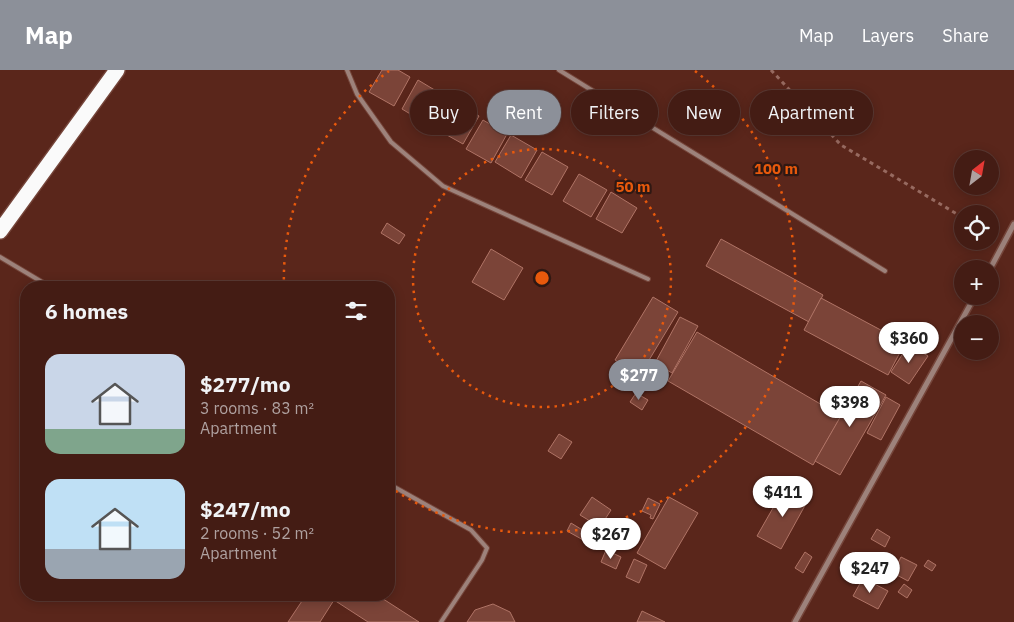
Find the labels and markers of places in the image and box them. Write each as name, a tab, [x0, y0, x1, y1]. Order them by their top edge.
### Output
centre of rings	[533, 269, 551, 287]
pin: $360	[879, 322, 939, 364]
pin: $277	[609, 358, 669, 401]
pin: $398	[820, 386, 880, 428]
pin: $411	[753, 476, 813, 518]
pin: $267	[581, 518, 641, 560]
pin: $247	[840, 552, 900, 594]

